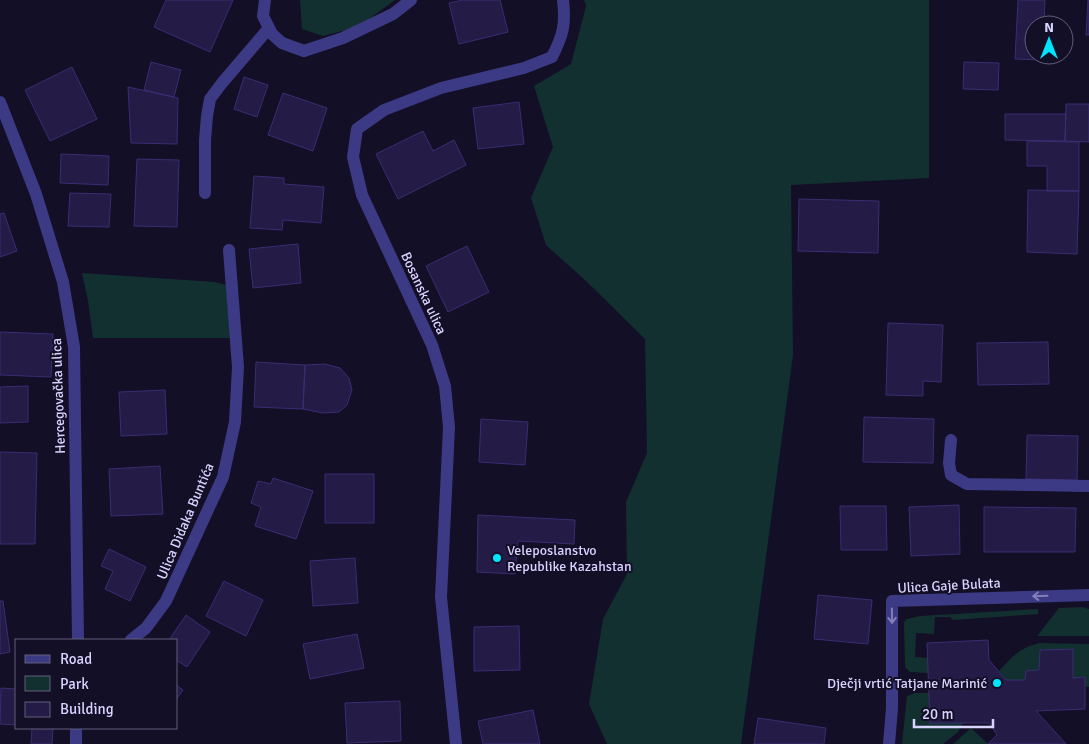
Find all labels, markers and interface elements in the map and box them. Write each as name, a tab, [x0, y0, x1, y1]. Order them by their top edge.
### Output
north arrow	[1024, 15, 1074, 65]
text: N	[1044, 19, 1054, 36]
street label: Bosanska ulica	[397, 249, 450, 337]
street label: Hercegovačka ulica	[48, 338, 69, 454]
street label: Ulica Didaka Buntića	[153, 460, 218, 582]
place label: Veleposlanstvo Republike Kazahstan	[507, 542, 632, 575]
marker: Veleposlanstvo Republike Kazahstan	[491, 552, 503, 564]
street label: Ulica Gaje Bulata	[897, 574, 1001, 597]
one-way arrow	[1033, 592, 1049, 601]
one-way arrow	[887, 607, 897, 623]
legend	[15, 639, 178, 729]
text: Road	[60, 650, 92, 668]
text: Park	[60, 675, 89, 693]
place label: Dječji vrtić Tatjane Marinić	[827, 675, 987, 692]
marker: Dječji vrtić Tatjane Marinić	[991, 677, 1003, 689]
scale bar	[914, 696, 993, 728]
text: Building	[60, 700, 114, 718]
text: 20 m	[922, 705, 953, 723]

